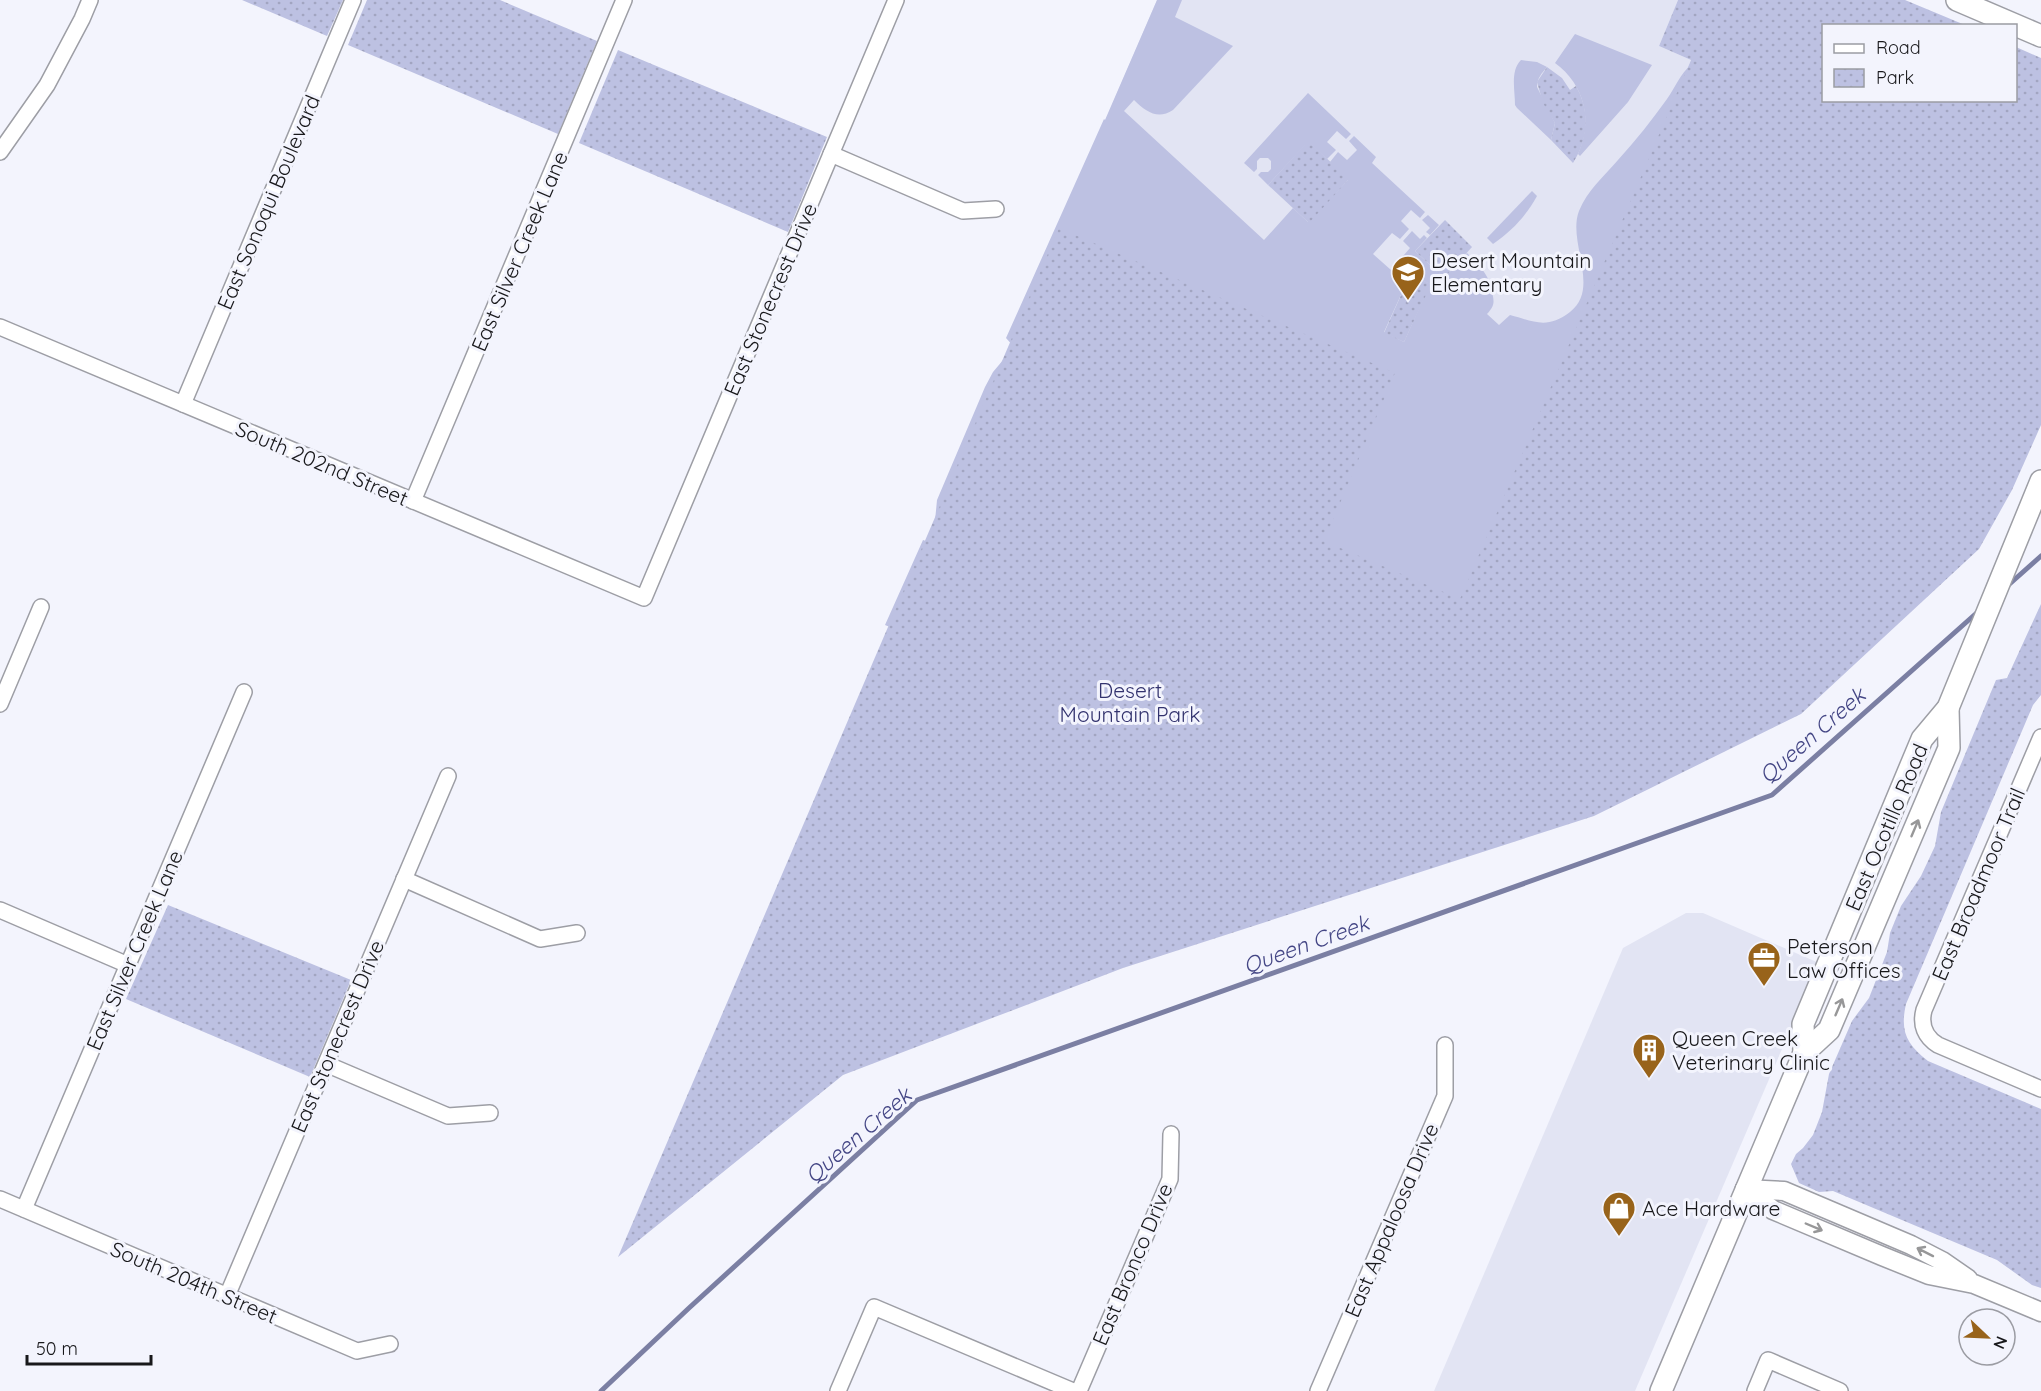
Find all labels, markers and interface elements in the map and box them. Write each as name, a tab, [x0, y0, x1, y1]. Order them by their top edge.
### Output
legend	[1822, 24, 2017, 102]
text: Road	[1876, 36, 1921, 59]
text: Park	[1876, 66, 1914, 89]
street label: East Sonoqui Boulevard	[211, 91, 325, 313]
street label: East Silver Creek Lane	[465, 147, 573, 355]
street label: East Stonecrest Drive	[718, 199, 822, 399]
place label: Desert Mountain Elementary	[1431, 247, 1591, 297]
school or university icon: Desert Mountain Elementary	[1390, 254, 1426, 301]
street label: South 202nd Street	[232, 415, 412, 511]
park label: Desert Mountain Park	[1060, 677, 1200, 727]
water label: Queen Creek	[1753, 680, 1873, 789]
street label: East Ocotillo Road	[1839, 740, 1933, 914]
street label: East Broadmoor Trail	[1926, 784, 2030, 984]
one-way arrow	[1910, 819, 1921, 838]
street label: East Silver Creek Lane	[80, 846, 188, 1054]
water label: Queen Creek	[1239, 907, 1375, 980]
place label: Peterson Law Offices	[1787, 933, 1901, 983]
street label: East Stonecrest Drive	[285, 936, 389, 1136]
office icon: Peterson Law Offices	[1746, 940, 1782, 987]
one-way arrow	[1834, 999, 1845, 1017]
place label: Queen Creek Veterinary Clinic	[1672, 1025, 1830, 1075]
building icon: Queen Creek Veterinary Clinic	[1631, 1032, 1667, 1079]
water label: Queen Creek	[799, 1080, 919, 1189]
street label: East Appaloosa Drive	[1338, 1119, 1444, 1321]
street label: East Bronco Drive	[1086, 1179, 1178, 1349]
shop icon: Ace Hardware	[1601, 1190, 1637, 1237]
place label: Ace Hardware	[1642, 1195, 1780, 1221]
one-way arrow	[1805, 1222, 1823, 1234]
street label: South 204th Street	[107, 1235, 281, 1329]
one-way arrow	[1916, 1246, 1934, 1258]
north arrow	[1957, 1307, 2017, 1367]
scale bar	[27, 1328, 152, 1366]
text: N	[1989, 1334, 2012, 1352]
text: 50 m	[36, 1337, 78, 1360]

